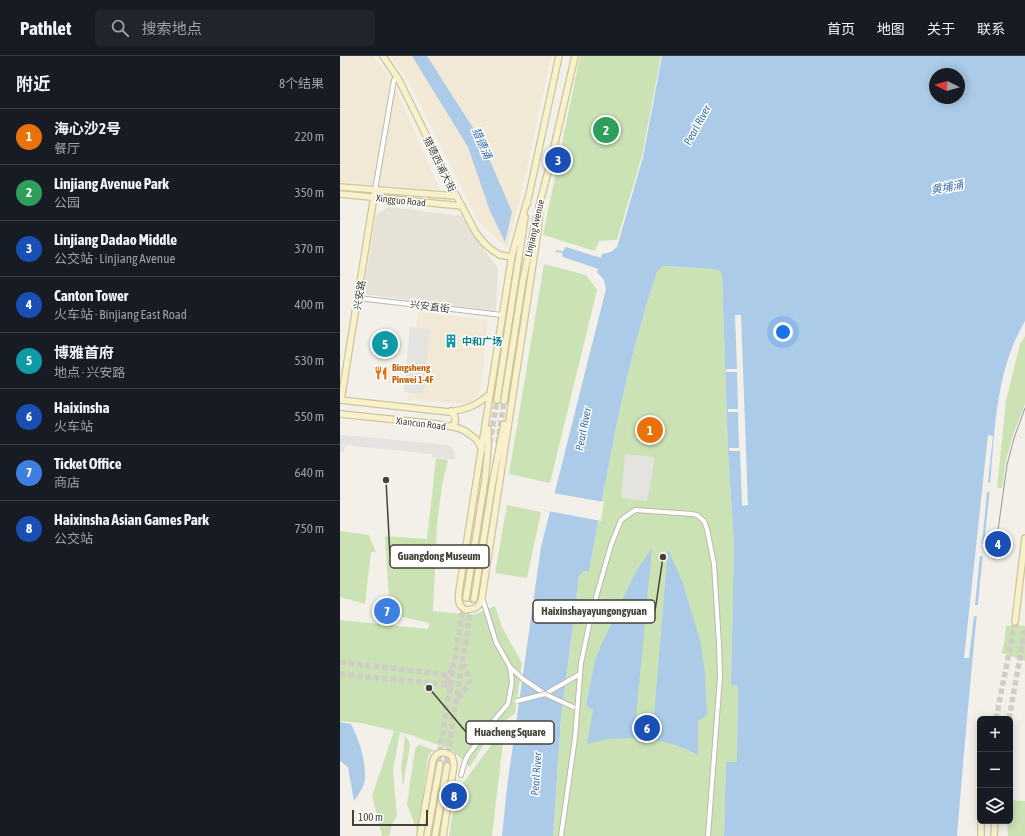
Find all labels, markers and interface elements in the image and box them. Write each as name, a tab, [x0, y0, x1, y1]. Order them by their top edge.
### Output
search box	[95, 10, 375, 46]
text: Pathlet	[20, 17, 71, 39]
icon: search	[109, 17, 131, 39]
text: 搜索地点	[141, 20, 201, 37]
text: 首页	[827, 21, 855, 37]
text: 地图	[877, 21, 905, 37]
text: 关于	[927, 21, 955, 37]
text: 联系	[977, 21, 1005, 37]
north arrow	[929, 68, 965, 104]
text: 附近	[16, 74, 50, 94]
text: 8个结果	[279, 76, 324, 91]
water label: Pearl River	[681, 102, 713, 147]
pin: 2	[593, 115, 619, 145]
text: 海心沙2号	[54, 120, 121, 137]
water label: 猎德涌	[470, 125, 495, 162]
text: 1	[26, 129, 32, 144]
text: 220 m	[295, 129, 324, 144]
street label: 猎德西浦大街	[421, 135, 458, 194]
text: 餐厅	[54, 141, 80, 156]
pin: 3	[545, 145, 571, 175]
text: Linjiang Avenue Park	[54, 175, 169, 192]
water label: 黄埔涌	[930, 178, 966, 196]
text: 2	[26, 185, 32, 200]
text: 350 m	[295, 185, 324, 200]
street label: Xingguo Road	[375, 192, 427, 209]
text: 公园	[54, 195, 80, 210]
street label: Linjiang Avenue	[523, 198, 547, 258]
text: Linjiang Dadao Middle	[54, 231, 177, 248]
text: 3	[26, 241, 32, 256]
text: 370 m	[295, 241, 324, 256]
text: 公交站 · Linjiang Avenue	[54, 251, 175, 266]
street label: 兴安路	[352, 279, 367, 311]
text: Canton Tower	[54, 287, 128, 304]
text: 4	[26, 297, 32, 312]
text: 400 m	[295, 297, 324, 312]
street label: 兴安直街	[409, 299, 450, 314]
text: 火车站 · Binjiang East Road	[54, 307, 187, 322]
your location	[773, 322, 793, 342]
pin: 5	[372, 329, 398, 359]
building icon: 中和广场	[443, 333, 459, 349]
place label: 中和广场	[462, 336, 502, 347]
text: 博雅首府	[54, 344, 114, 361]
text: 5	[26, 353, 32, 368]
text: 530 m	[295, 353, 324, 368]
place label: Bingsheng Pinwei 1-4F	[392, 362, 433, 385]
text: 地点 · 兴安路	[54, 365, 125, 380]
restaurant icon: Bingsheng Pinwei 1-4F	[373, 365, 389, 381]
text: Haixinsha	[54, 399, 109, 416]
water label: Pearl River	[573, 406, 593, 452]
text: 6	[26, 409, 32, 424]
text: 550 m	[295, 409, 324, 424]
street label: Xiancun Road	[395, 415, 447, 432]
pin: 1	[637, 415, 663, 445]
text: 火车站	[54, 419, 93, 434]
text: Ticket Office	[54, 455, 121, 472]
text: 7	[26, 465, 32, 480]
text: 640 m	[295, 465, 324, 480]
text: 商店	[54, 475, 80, 490]
text: Haixinsha Asian Games Park	[54, 511, 209, 528]
text: 8	[26, 521, 32, 536]
text: 750 m	[295, 521, 324, 536]
pin: 4	[985, 529, 1011, 559]
text: 公交站	[54, 531, 93, 546]
callout: Guangdong Museum	[390, 545, 489, 568]
text: Guangdong Museum	[398, 550, 481, 562]
pin: 7	[374, 596, 400, 626]
callout: Haixinshayayungongyuan	[533, 600, 655, 623]
text: Haixinshayayungongyuan	[541, 605, 647, 617]
pin: 6	[634, 713, 660, 743]
map controls	[977, 716, 1013, 824]
button: +	[977, 716, 1013, 752]
callout: Huacheng Square	[466, 721, 554, 744]
text: Huacheng Square	[474, 726, 546, 738]
water label: Pearl River	[528, 751, 544, 796]
button: −	[977, 752, 1013, 788]
pin: 8	[441, 781, 467, 811]
button: layers	[977, 788, 1013, 824]
scale bar	[352, 808, 428, 827]
text: 100 m	[358, 811, 383, 823]

